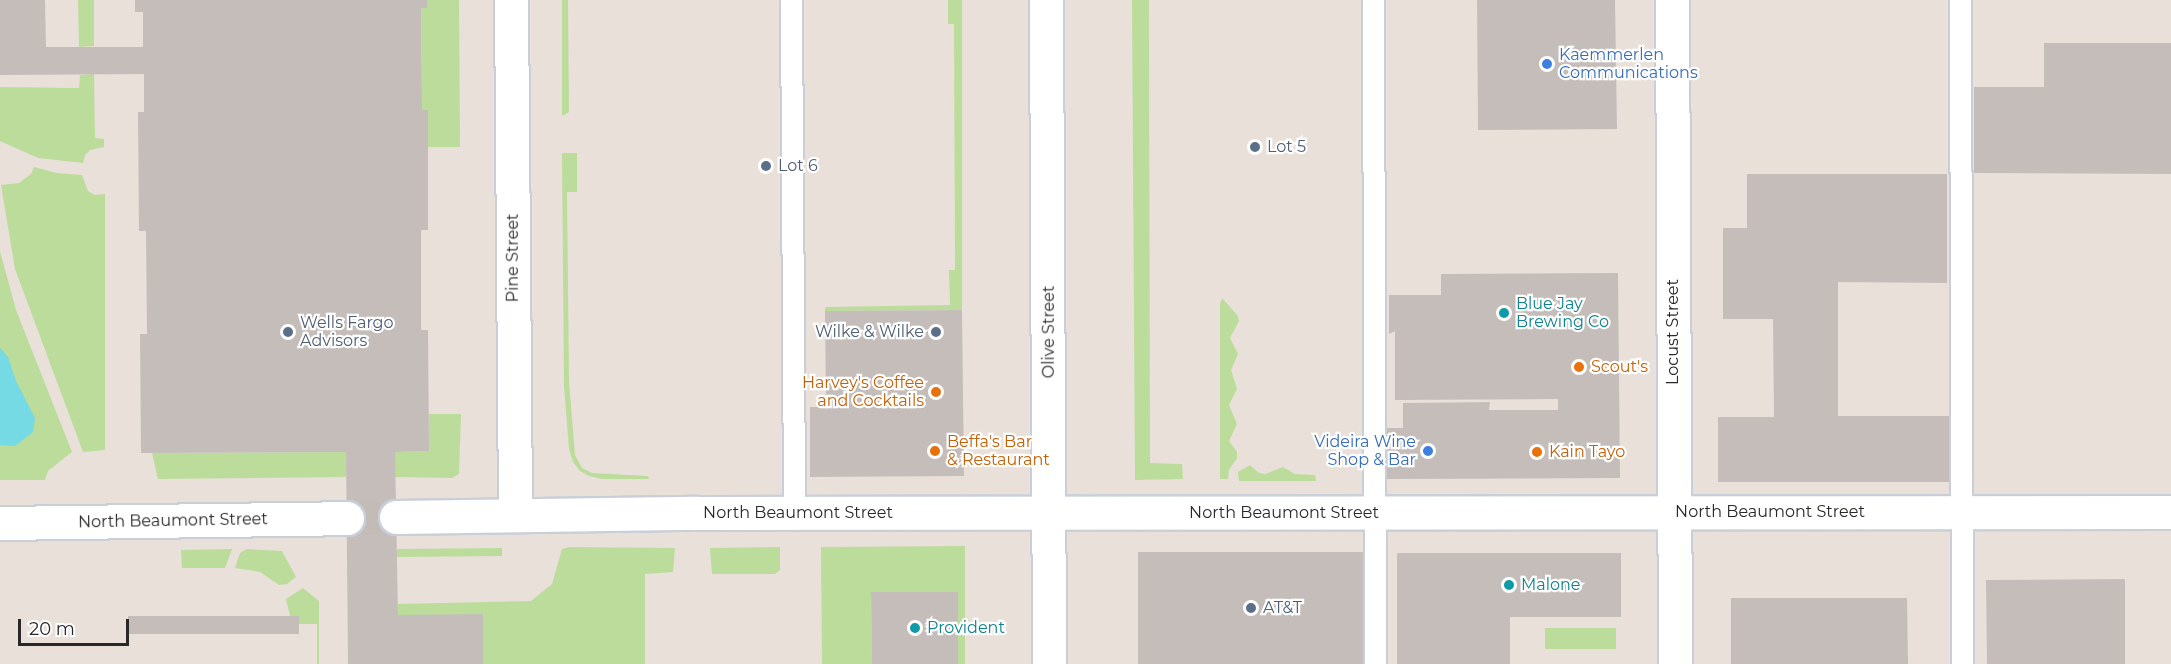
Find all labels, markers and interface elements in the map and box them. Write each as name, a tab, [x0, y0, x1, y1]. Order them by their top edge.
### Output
place label: Kaemmerlen Communications	[1559, 45, 1698, 83]
marker: Kaemmerlen Communications	[1540, 57, 1554, 71]
place label: Lot 5	[1267, 137, 1306, 157]
marker: Lot 5	[1248, 140, 1262, 154]
place label: Lot 6	[778, 156, 818, 176]
marker: Lot 6	[759, 159, 773, 173]
street label: Pine Street	[503, 214, 523, 302]
street label: Locust Street	[1663, 279, 1683, 385]
street label: Olive Street	[1039, 286, 1059, 378]
place label: Blue Jay Brewing Co	[1516, 294, 1609, 332]
marker: Blue Jay Brewing Co	[1497, 306, 1511, 320]
place label: Wells Fargo Advisors	[300, 313, 394, 351]
place label: Wilke & Wilke	[815, 322, 924, 342]
marker: Wells Fargo Advisors	[281, 325, 295, 339]
marker: Wilke & Wilke	[929, 325, 943, 339]
place label: Scout's	[1591, 357, 1648, 377]
marker: Scout's	[1572, 360, 1586, 374]
place label: Harvey's Coffee and Cocktails	[802, 373, 924, 411]
marker: Harvey's Coffee and Cocktails	[929, 385, 943, 399]
place label: Beffa's Bar & Restaurant	[947, 432, 1050, 470]
place label: Videira Wine Shop & Bar	[1314, 432, 1416, 470]
place label: Kain Tayo	[1549, 442, 1625, 462]
marker: Beffa's Bar & Restaurant	[928, 444, 942, 458]
marker: Videira Wine Shop & Bar	[1421, 444, 1435, 458]
marker: Kain Tayo	[1530, 445, 1544, 459]
street label: North Beaumont Street	[1675, 502, 1865, 522]
street label: North Beaumont Street	[703, 503, 893, 523]
street label: North Beaumont Street	[1189, 503, 1379, 523]
street label: North Beaumont Street	[78, 510, 268, 532]
place label: Malone	[1521, 575, 1581, 595]
marker: Malone	[1502, 578, 1516, 592]
place label: AT&T	[1263, 598, 1302, 618]
marker: AT&T	[1244, 601, 1258, 615]
scale bar	[21, 607, 132, 645]
text: 20 m	[29, 618, 75, 640]
place label: Provident	[927, 618, 1005, 638]
marker: Provident	[908, 621, 922, 635]

